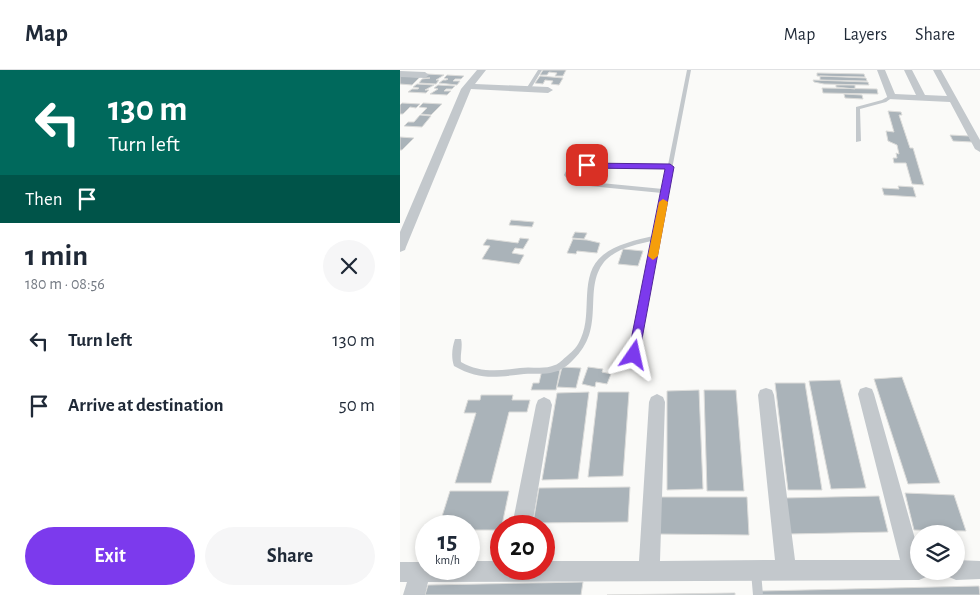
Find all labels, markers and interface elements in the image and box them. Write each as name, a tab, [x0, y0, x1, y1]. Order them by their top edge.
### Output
text: Map	[25, 22, 68, 46]
text: Map	[784, 26, 815, 44]
text: Layers	[843, 26, 887, 44]
text: Share	[915, 26, 955, 44]
icon: left	[25, 90, 90, 155]
text: 130 m	[108, 92, 187, 127]
text: Turn left	[108, 133, 180, 155]
pin	[566, 144, 608, 186]
icon: arrive	[573, 151, 601, 179]
icon: arrive	[73, 185, 101, 213]
text: Then	[25, 190, 63, 209]
button: close	[323, 240, 375, 292]
text: 1 min	[25, 241, 88, 271]
text: 180 m · 08:56	[25, 276, 105, 292]
icon: left	[25, 327, 53, 355]
position arrow	[607, 328, 659, 380]
text: Turn left	[68, 331, 132, 350]
text: 130 m	[332, 331, 375, 350]
icon: arrive	[25, 392, 53, 420]
text: Arrive at destination	[68, 396, 224, 415]
text: 50 m	[339, 396, 375, 415]
speed limit sign: 20	[490, 515, 555, 580]
map controls	[910, 525, 965, 580]
button: layers	[910, 525, 965, 580]
button: Exit	[25, 527, 195, 585]
button: Share	[205, 527, 375, 585]
text: 15	[438, 529, 457, 554]
text: km/h	[435, 554, 460, 566]

